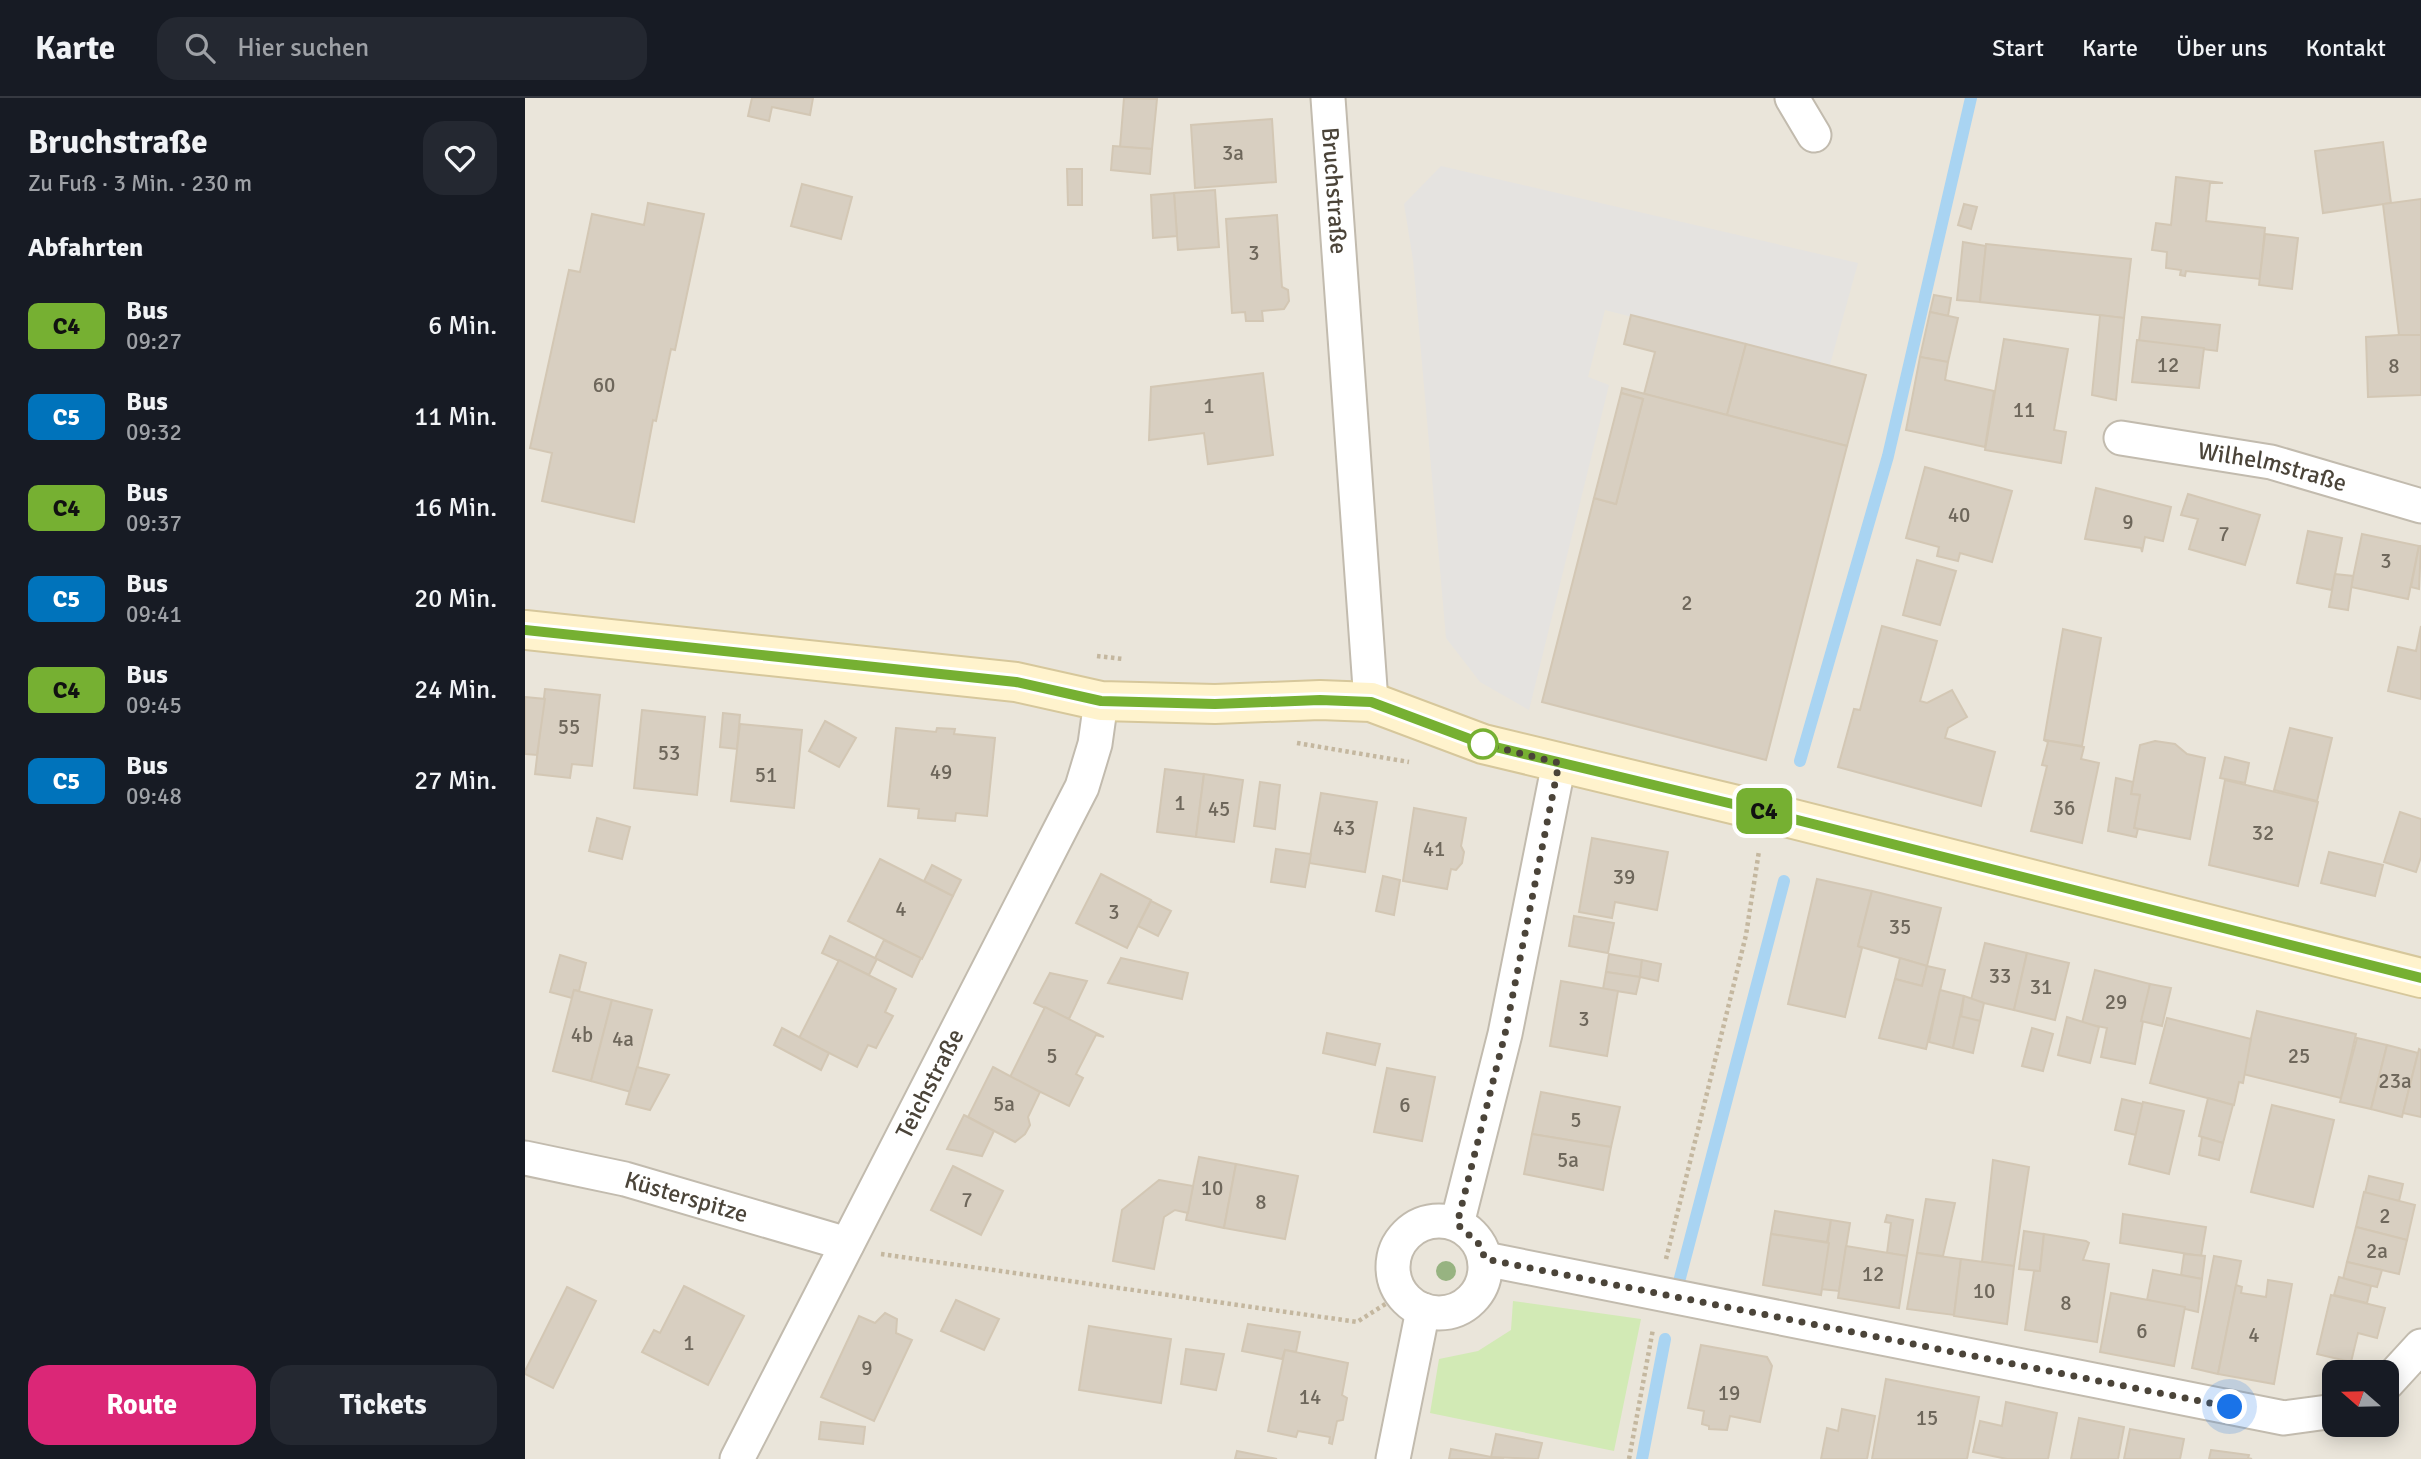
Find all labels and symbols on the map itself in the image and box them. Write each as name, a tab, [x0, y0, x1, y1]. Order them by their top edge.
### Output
street label: Bruchstraße	[1315, 126, 1354, 255]
house number: 3a	[1222, 140, 1244, 166]
house number: 3	[1248, 240, 1260, 266]
house number: 12	[2157, 352, 2179, 378]
house number: 8	[2388, 353, 2400, 379]
house number: 60	[593, 372, 615, 398]
house number: 1	[1203, 393, 1215, 419]
house number: 11	[2013, 397, 2035, 423]
street label: Wilhelmstraße	[2196, 436, 2350, 498]
house number: 40	[1948, 502, 1970, 528]
house number: 9	[2122, 509, 2134, 535]
house number: 7	[2218, 521, 2230, 547]
house number: 3	[2380, 548, 2392, 574]
house number: 2	[1681, 590, 1693, 616]
house number: 55	[558, 714, 580, 740]
unlabelled marker	[1468, 729, 1498, 759]
house number: 53	[658, 740, 680, 766]
house number: 49	[930, 759, 952, 785]
house number: 51	[755, 762, 777, 788]
line badge: C4	[1733, 788, 1795, 834]
house number: 1	[1174, 790, 1186, 816]
house number: 36	[2053, 795, 2075, 821]
house number: 45	[1208, 796, 1230, 822]
house number: 43	[1333, 815, 1355, 841]
house number: 32	[2252, 820, 2274, 846]
house number: 41	[1423, 836, 1445, 862]
house number: 39	[1613, 864, 1635, 890]
house number: 4	[895, 896, 907, 922]
house number: 3	[1108, 899, 1120, 925]
house number: 35	[1889, 914, 1911, 940]
house number: 33	[1989, 963, 2011, 989]
house number: 31	[2030, 974, 2052, 1000]
house number: 29	[2105, 989, 2127, 1015]
house number: 3	[1578, 1006, 1590, 1032]
house number: 4b	[571, 1022, 593, 1048]
street label: Teichstraße	[889, 1024, 970, 1144]
house number: 4a	[612, 1026, 634, 1052]
house number: 5	[1046, 1043, 1058, 1069]
house number: 25	[2288, 1043, 2310, 1069]
house number: 23a	[2378, 1068, 2412, 1094]
house number: 5a	[993, 1091, 1015, 1117]
house number: 6	[1399, 1092, 1411, 1118]
house number: 5	[1570, 1107, 1582, 1133]
house number: 5a	[1557, 1147, 1579, 1173]
street label: Küsterspitze	[621, 1165, 752, 1229]
house number: 10	[1201, 1175, 1223, 1201]
house number: 7	[961, 1187, 973, 1213]
house number: 8	[1255, 1189, 1267, 1215]
house number: 2	[2379, 1203, 2391, 1229]
house number: 2a	[2366, 1238, 2388, 1264]
house number: 12	[1862, 1261, 1884, 1287]
house number: 10	[1973, 1278, 1995, 1304]
house number: 8	[2060, 1290, 2072, 1316]
house number: 6	[2136, 1318, 2148, 1344]
house number: 4	[2248, 1322, 2260, 1348]
house number: 1	[683, 1330, 695, 1356]
house number: 9	[861, 1355, 873, 1381]
north arrow	[2322, 1360, 2399, 1437]
house number: 19	[1718, 1380, 1740, 1406]
house number: 14	[1299, 1384, 1321, 1410]
your location	[2212, 1389, 2247, 1424]
house number: 15	[1916, 1405, 1938, 1431]

